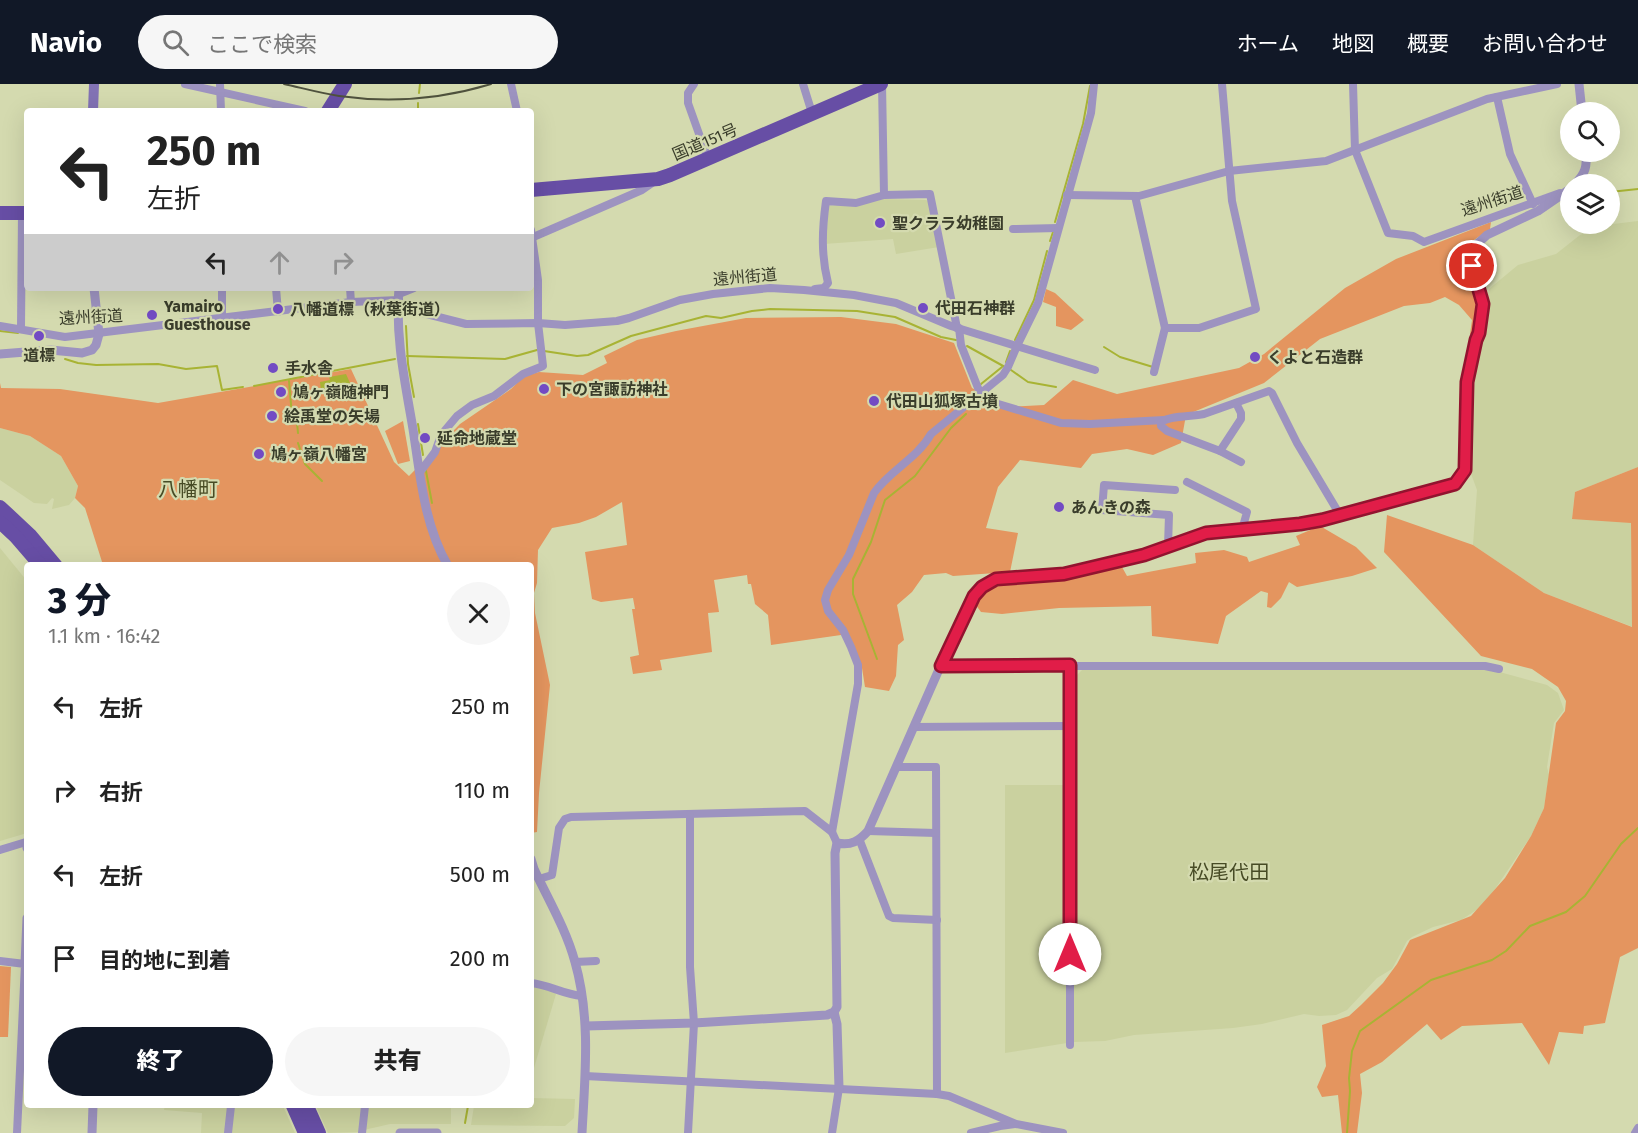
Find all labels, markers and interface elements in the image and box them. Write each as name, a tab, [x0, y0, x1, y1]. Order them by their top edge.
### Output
search box	[138, 15, 558, 69]
text: Navio	[30, 26, 102, 59]
icon: search	[159, 26, 192, 59]
text: ここで検索	[207, 31, 317, 58]
text: ホーム	[1237, 31, 1299, 57]
text: 地図	[1332, 31, 1374, 57]
text: 概要	[1407, 31, 1449, 57]
text: お問い合わせ	[1482, 31, 1608, 57]
map controls	[1560, 102, 1620, 234]
button: search	[1560, 102, 1620, 162]
street label: 国道151号	[670, 120, 740, 164]
text: 250 m	[147, 126, 261, 176]
icon: left	[48, 132, 126, 210]
button: layers	[1560, 174, 1620, 234]
street label: 遠州街道	[1459, 182, 1525, 220]
text: 左折	[147, 183, 201, 215]
place label: 聖クララ幼稚園	[892, 214, 1004, 233]
marker: 聖クララ幼稚園	[873, 216, 887, 230]
pin	[1446, 240, 1497, 291]
icon: left	[200, 246, 233, 279]
icon: ahead	[263, 246, 296, 279]
icon: right	[326, 246, 359, 279]
icon: arrive	[1455, 249, 1488, 282]
street label: 遠州街道	[712, 265, 778, 289]
place label: Yamairo Guesthouse	[163, 297, 251, 334]
place label: 代田石神群	[935, 299, 1015, 318]
place label: 八幡道標（秋葉街道）	[290, 300, 450, 319]
marker: 代田石神群	[916, 301, 930, 315]
marker: 八幡道標（秋葉街道）	[271, 302, 285, 316]
street label: 遠州街道	[59, 306, 123, 328]
marker: Yamairo Guesthouse	[145, 308, 159, 322]
marker: 道標	[32, 329, 46, 343]
place label: 道標	[23, 346, 55, 365]
place label: くよと石造群	[1267, 348, 1363, 367]
marker: くよと石造群	[1248, 350, 1262, 364]
place label: 手水舎	[285, 359, 333, 378]
marker: 手水舎	[266, 361, 280, 375]
place label: 下の宮諏訪神社	[556, 380, 668, 399]
marker: 下の宮諏訪神社	[537, 382, 551, 396]
place label: 鳩ヶ嶺随神門	[293, 383, 389, 402]
marker: 鳩ヶ嶺随神門	[274, 385, 288, 399]
place label: 代田山狐塚古墳	[886, 392, 998, 411]
marker: 代田山狐塚古墳	[867, 394, 881, 408]
place label: 絵禹堂の矢場	[284, 407, 380, 426]
marker: 絵禹堂の矢場	[265, 409, 279, 423]
place label: 延命地蔵堂	[437, 429, 517, 448]
marker: 延命地蔵堂	[418, 431, 432, 445]
place label: 鳩ヶ嶺八幡宮	[271, 445, 367, 464]
marker: 鳩ヶ嶺八幡宮	[252, 447, 266, 461]
district label: 八幡町	[158, 477, 218, 501]
place label: あんきの森	[1071, 498, 1151, 517]
marker: あんきの森	[1052, 500, 1066, 514]
text: 3 分	[48, 579, 111, 623]
button: close	[447, 582, 510, 645]
text: 1.1 km · 16:42	[48, 624, 160, 648]
icon: left	[48, 690, 81, 723]
text: 250 m	[451, 693, 510, 720]
text: 左折	[99, 695, 143, 722]
icon: right	[48, 774, 81, 807]
text: 110 m	[454, 777, 510, 804]
text: 右折	[99, 779, 143, 806]
icon: left	[48, 858, 81, 891]
district label: 松尾代田	[1189, 860, 1269, 884]
text: 500 m	[450, 861, 510, 888]
text: 左折	[99, 863, 143, 890]
position arrow	[1038, 922, 1102, 986]
icon: arrive	[48, 942, 81, 975]
text: 200 m	[450, 945, 510, 972]
text: 目的地に到着	[99, 947, 231, 974]
button: 終了	[48, 1027, 273, 1096]
button: 共有	[285, 1027, 510, 1096]

